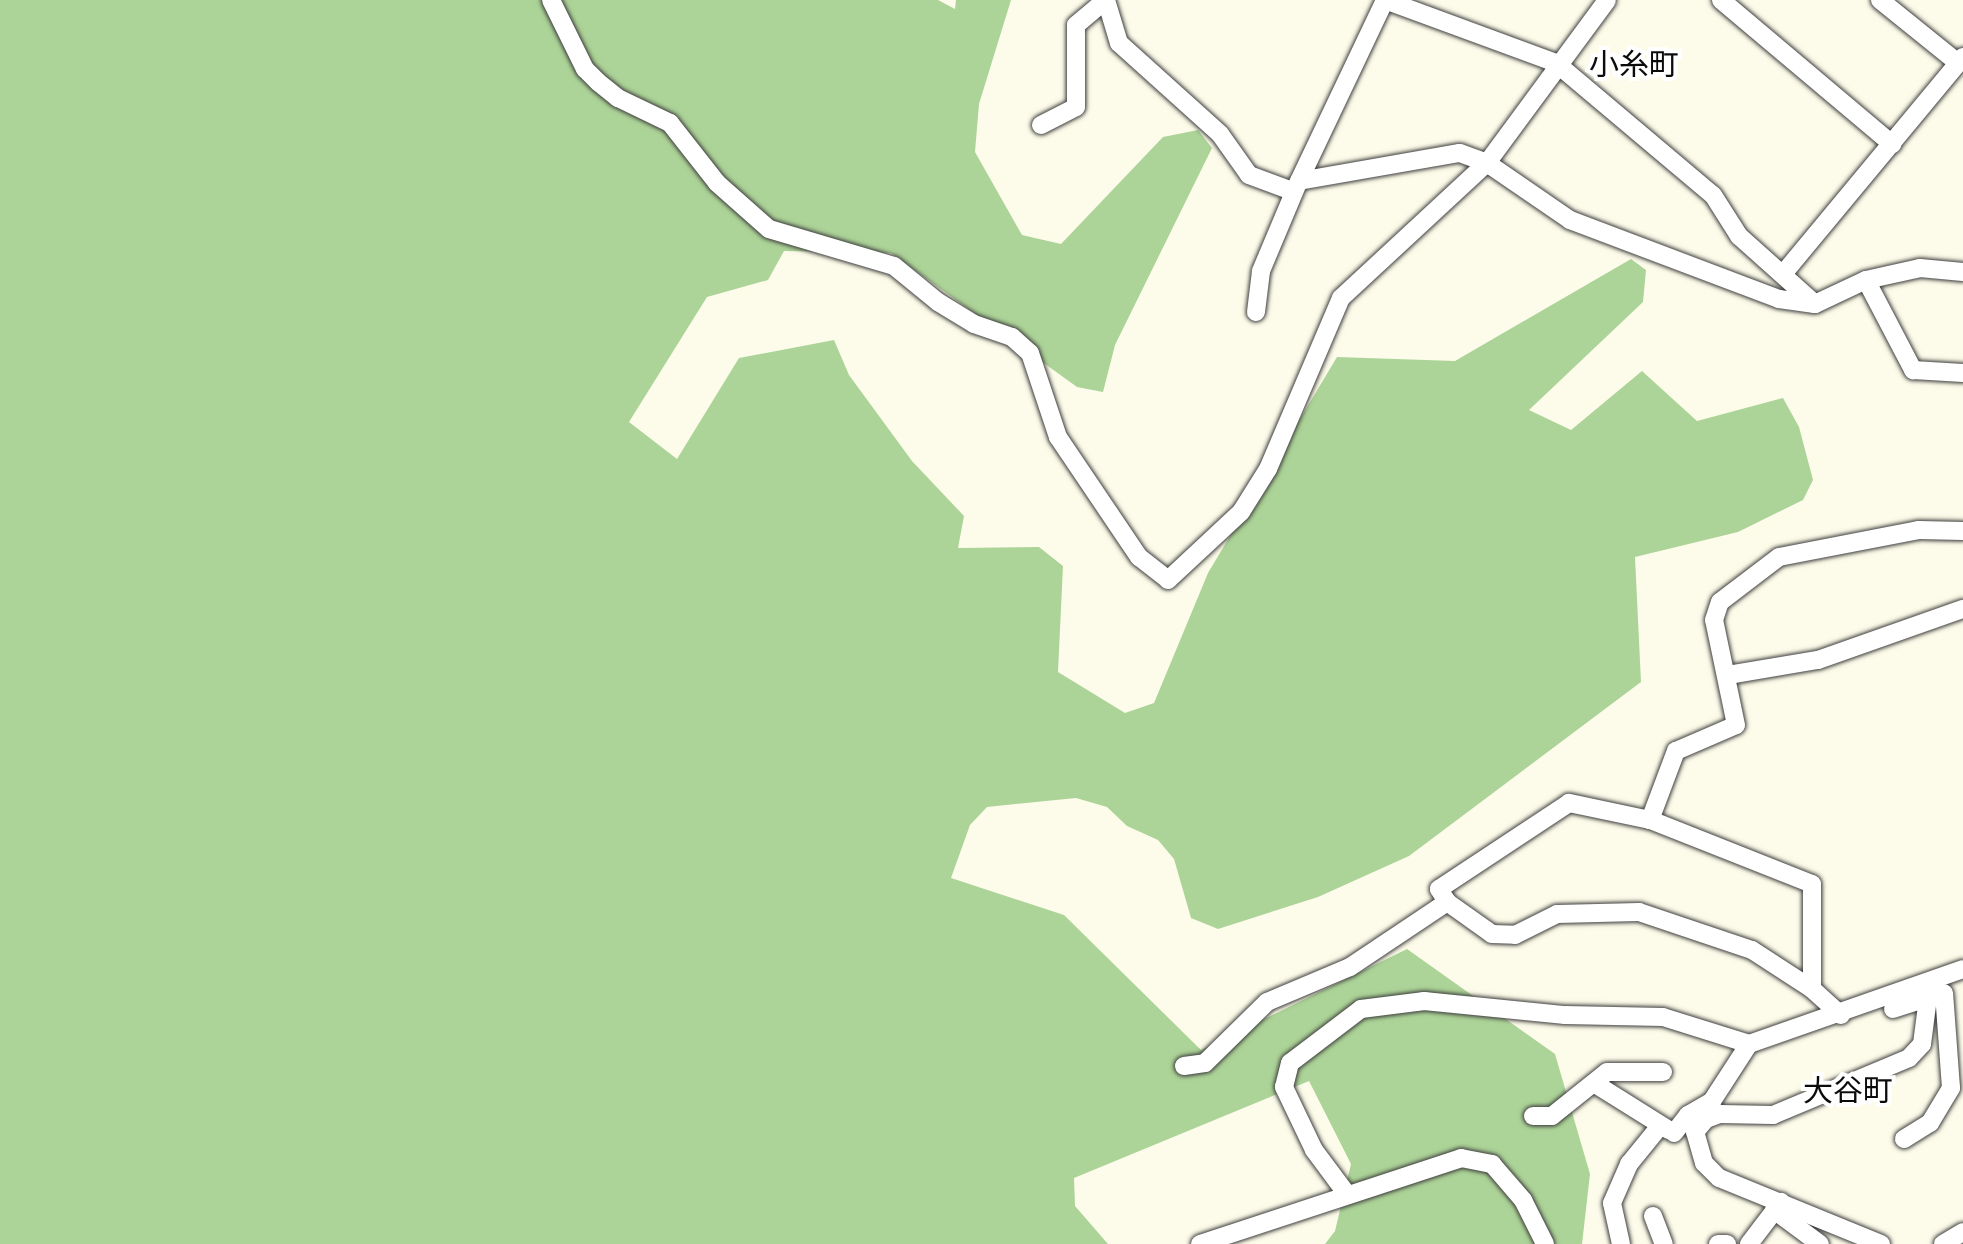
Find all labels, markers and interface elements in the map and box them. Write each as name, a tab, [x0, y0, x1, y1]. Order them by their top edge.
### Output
district label: 小糸町	[1589, 47, 1679, 83]
district label: 大谷町	[1803, 1073, 1893, 1109]

